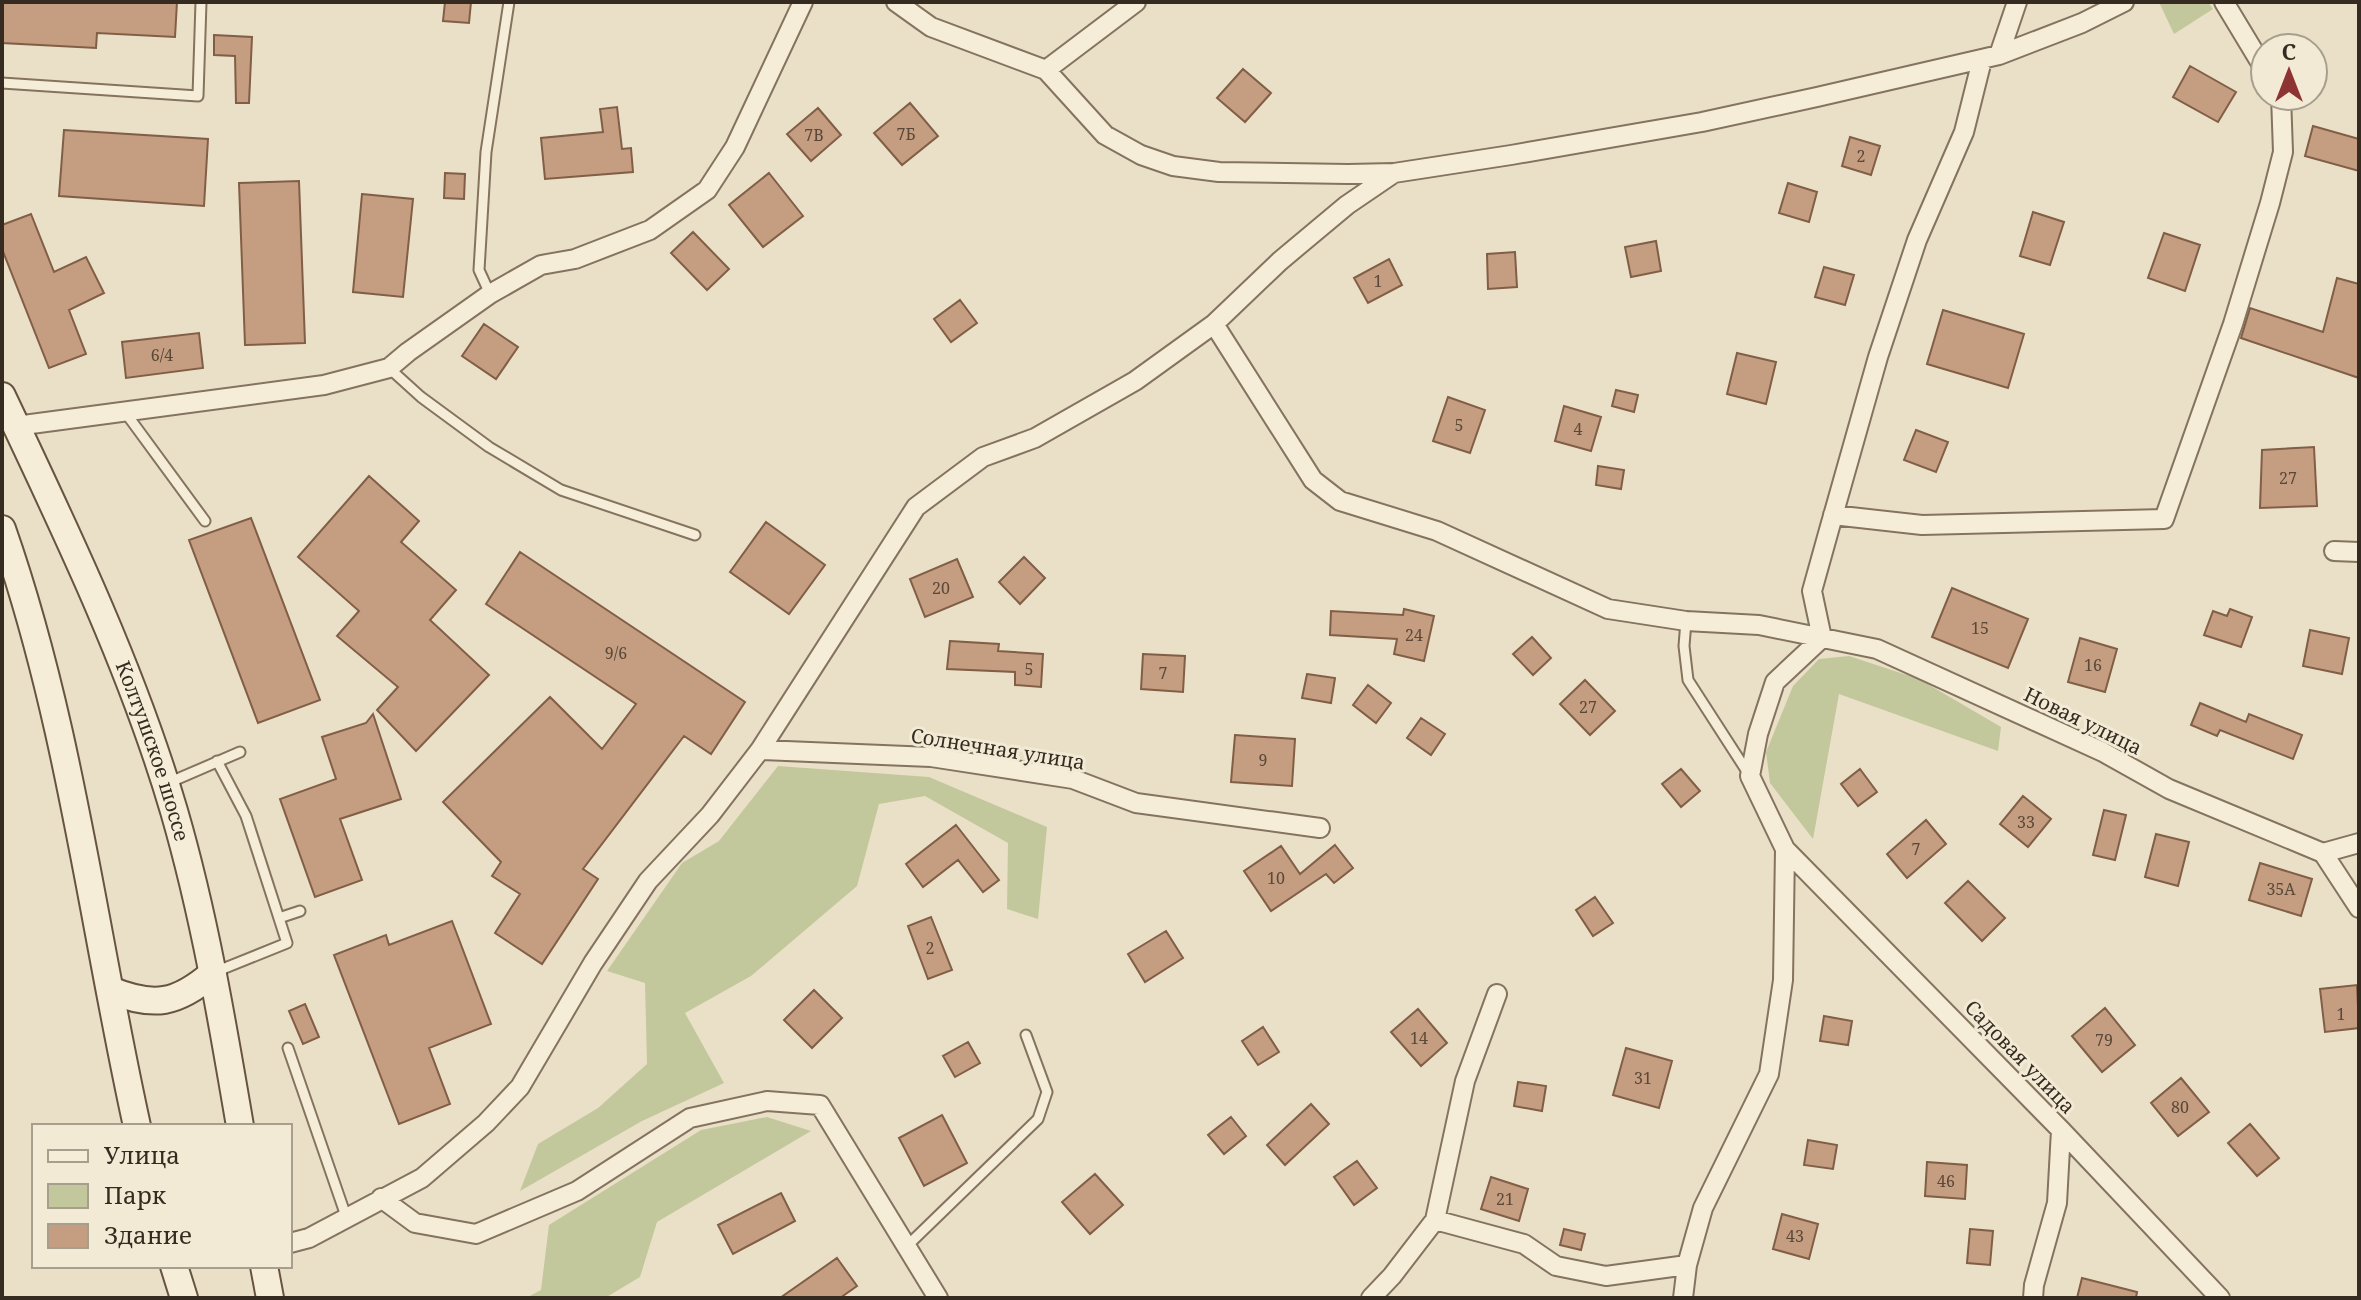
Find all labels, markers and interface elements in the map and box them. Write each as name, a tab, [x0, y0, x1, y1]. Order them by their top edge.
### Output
north arrow	[2249, 32, 2329, 112]
text: С	[2282, 36, 2296, 66]
house number: 7Б	[896, 123, 916, 145]
house number: 7В	[804, 124, 824, 146]
house number: 2	[1857, 145, 1865, 167]
house number: 1	[1374, 270, 1382, 292]
house number: 6/4	[151, 344, 173, 366]
house number: 5	[1455, 414, 1463, 436]
house number: 4	[1574, 418, 1583, 440]
house number: 27	[2279, 467, 2297, 489]
house number: 20	[932, 577, 950, 599]
house number: 15	[1971, 617, 1989, 639]
house number: 24	[1405, 624, 1423, 646]
house number: 9/6	[605, 642, 627, 664]
house number: 16	[2084, 654, 2102, 676]
street label: Колтушское шоссе	[110, 657, 196, 844]
house number: 5	[1025, 658, 1033, 680]
house number: 7	[1159, 662, 1168, 684]
street label: Новая улица	[2020, 680, 2147, 761]
house number: 27	[1579, 696, 1597, 718]
street label: Солнечная улица	[909, 721, 1087, 776]
house number: 9	[1259, 749, 1267, 771]
house number: 33	[2017, 811, 2035, 833]
house number: 7	[1912, 838, 1921, 860]
house number: 10	[1267, 867, 1285, 889]
house number: 35А	[2266, 878, 2296, 900]
house number: 2	[926, 937, 934, 959]
street label: Садовая улица	[1959, 994, 2082, 1119]
house number: 1	[2337, 1003, 2345, 1025]
house number: 14	[1410, 1027, 1428, 1049]
house number: 79	[2095, 1029, 2113, 1051]
house number: 31	[1634, 1067, 1652, 1089]
house number: 80	[2171, 1096, 2189, 1118]
legend	[32, 1124, 292, 1268]
text: Улица	[104, 1138, 180, 1171]
house number: 46	[1937, 1170, 1955, 1192]
text: Парк	[104, 1178, 167, 1211]
house number: 21	[1496, 1188, 1514, 1210]
text: Здание	[104, 1218, 192, 1251]
house number: 43	[1786, 1225, 1804, 1247]

